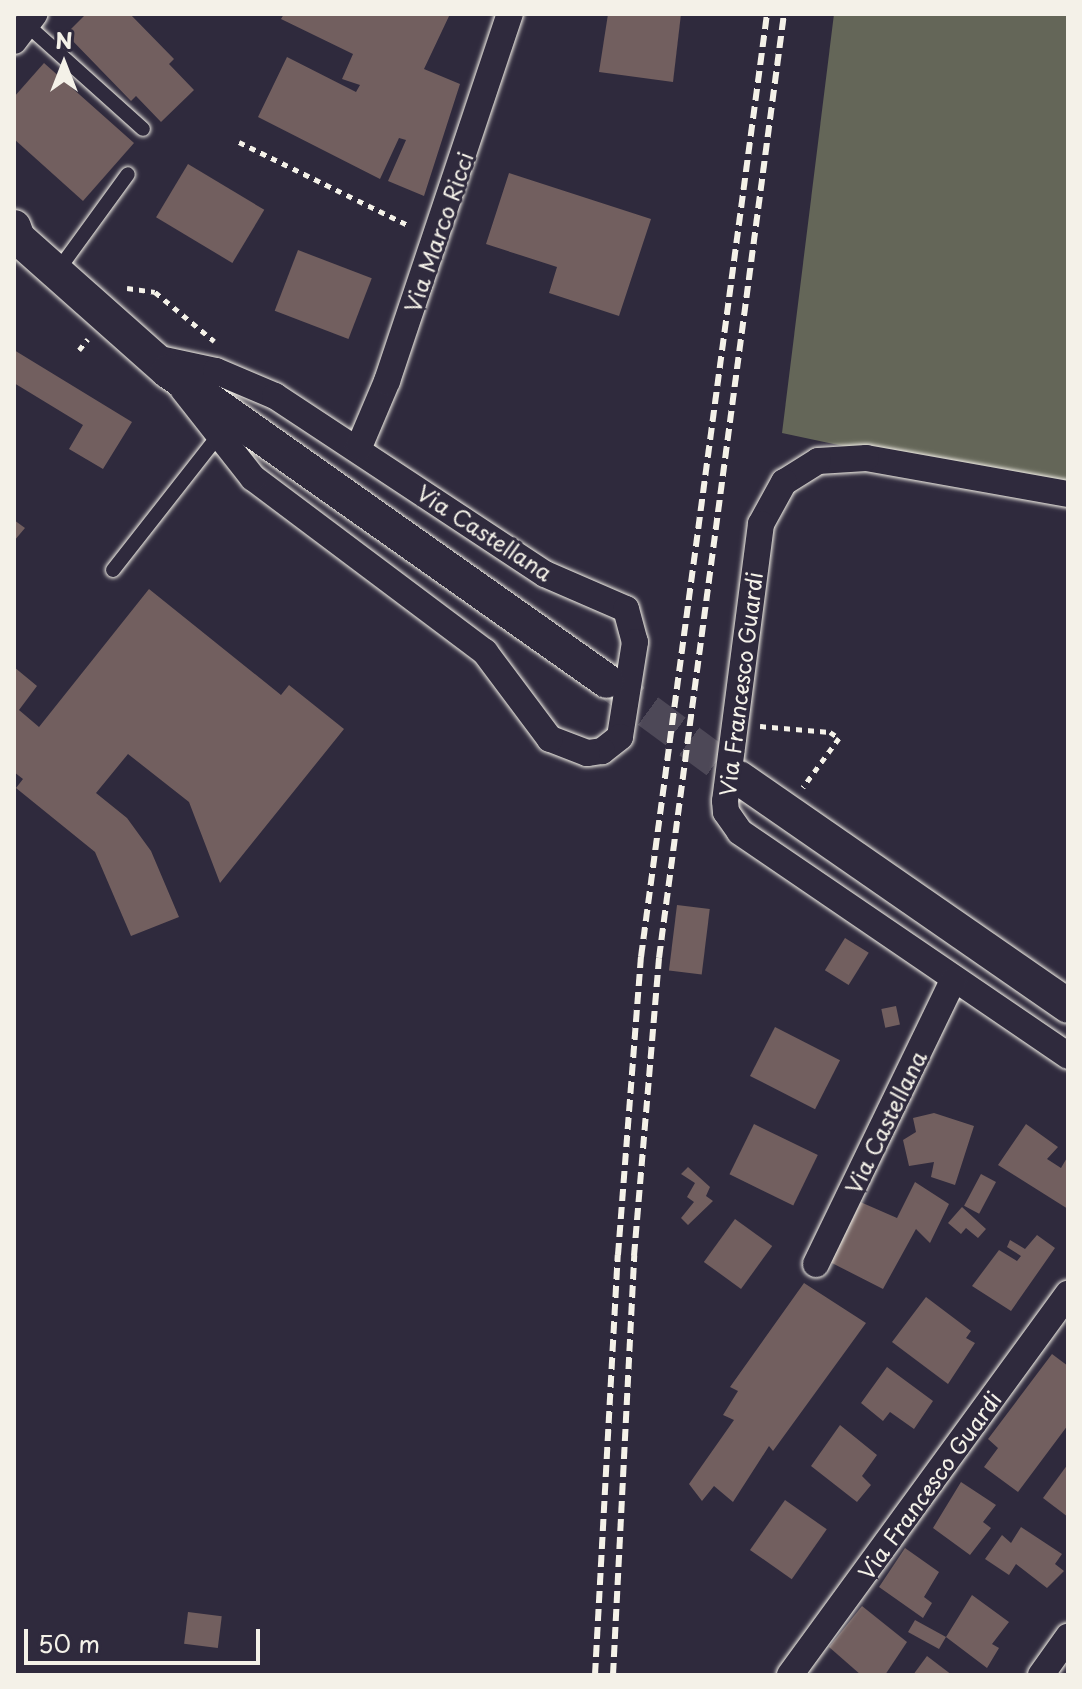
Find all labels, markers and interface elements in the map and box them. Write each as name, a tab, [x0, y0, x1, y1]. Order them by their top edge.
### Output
text: N	[55, 23, 73, 56]
north arrow	[24, 24, 104, 104]
street label: Via Marco Ricci	[398, 149, 478, 315]
street label: Via Castellana	[413, 479, 557, 585]
street label: Via Francesco Guardi	[713, 570, 767, 798]
street label: Via Castellana	[839, 1047, 931, 1197]
street label: Via Francesco Guardi	[852, 1386, 1006, 1584]
scale bar	[28, 1613, 264, 1663]
text: 50 m	[38, 1625, 100, 1661]

